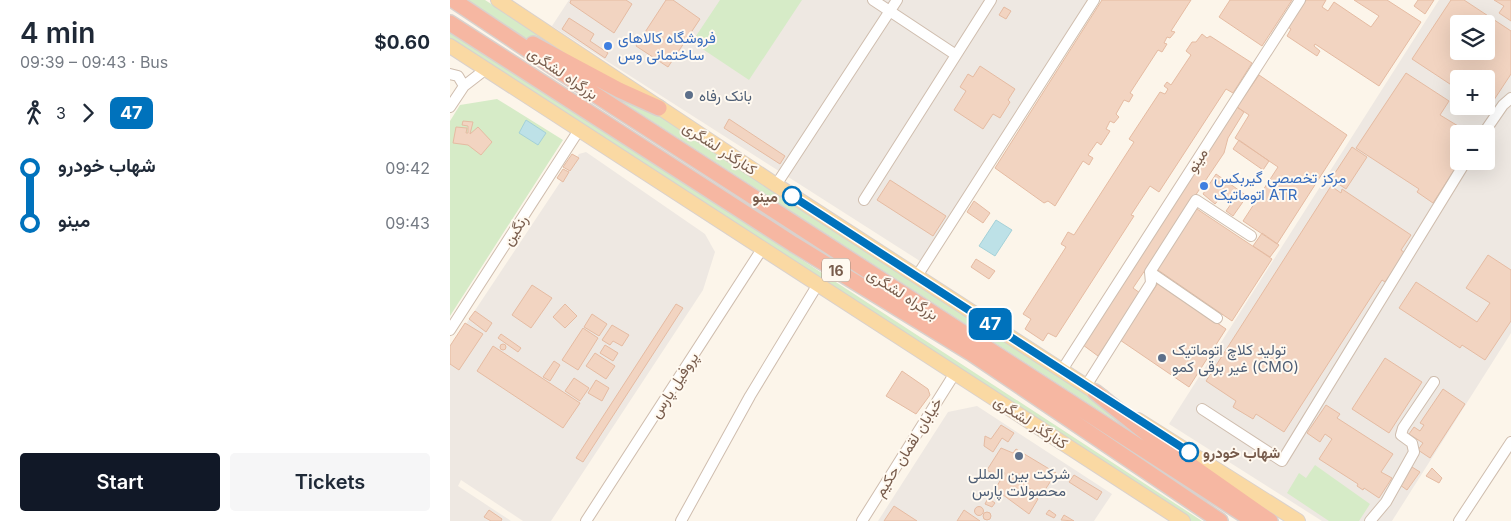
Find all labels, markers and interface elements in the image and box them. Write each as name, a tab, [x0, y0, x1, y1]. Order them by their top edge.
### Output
map controls	[1450, 15, 1495, 170]
button: layers	[1450, 15, 1495, 60]
text: 4 min	[20, 16, 95, 50]
place label: فروشگاه کالاهای ساختمانی وس	[618, 28, 716, 65]
text: $0.60	[374, 31, 430, 54]
marker: فروشگاه کالاهای ساختمانی وس	[602, 40, 614, 52]
street label: بزرگراه لشگری	[524, 43, 602, 104]
text: 09:39 – 09:43 · Bus	[20, 52, 168, 72]
button: +	[1450, 70, 1495, 115]
place label: بانک رفاه	[699, 86, 752, 105]
marker: بانک رفاه	[683, 89, 695, 101]
icon: walk	[20, 99, 48, 127]
icon: forward	[74, 99, 102, 127]
text: 47	[120, 102, 143, 123]
text: 3	[56, 103, 66, 123]
street label: کنارگذر لشگری	[679, 117, 761, 180]
button: −	[1450, 125, 1495, 170]
street label: مینو	[1182, 144, 1212, 176]
text: شهاب خودرو	[58, 154, 156, 177]
text: 09:42	[385, 158, 430, 178]
place label: مرکز تخصصی گیربکس اتوماتیک ATR	[1214, 168, 1346, 204]
marker: مرکز تخصصی گیربکس اتوماتیک ATR	[1198, 180, 1210, 192]
marker: مینو	[782, 186, 802, 206]
place label: مینو	[753, 187, 778, 206]
text: مینو	[58, 209, 90, 232]
street label: رنگین	[498, 211, 533, 249]
text: 09:43	[385, 213, 430, 233]
road number: 16	[822, 258, 850, 282]
street label: بزرگراه لشگری	[863, 264, 942, 325]
line badge: 47	[968, 308, 1012, 340]
text: 47	[979, 313, 1001, 334]
place label: تولید کلاچ اتوماتیک غیر برقی کمو (CMO)	[1172, 340, 1299, 377]
street label: پروفیل پارس	[646, 348, 703, 422]
marker: تولید کلاچ اتوماتیک غیر برقی کمو (CMO)	[1156, 352, 1168, 364]
street label: کنارگذر لشگری	[990, 391, 1072, 454]
street label: خیابان لقمان حکیم	[870, 394, 947, 501]
marker: شهاب خودرو	[1179, 442, 1199, 462]
place label: شهاب خودرو	[1203, 443, 1280, 462]
marker: شرکت بین المللی محصولات پارس	[1013, 450, 1025, 462]
button: Start	[20, 453, 220, 511]
button: Tickets	[230, 453, 430, 511]
place label: شرکت بین المللی محصولات پارس	[968, 464, 1070, 501]

